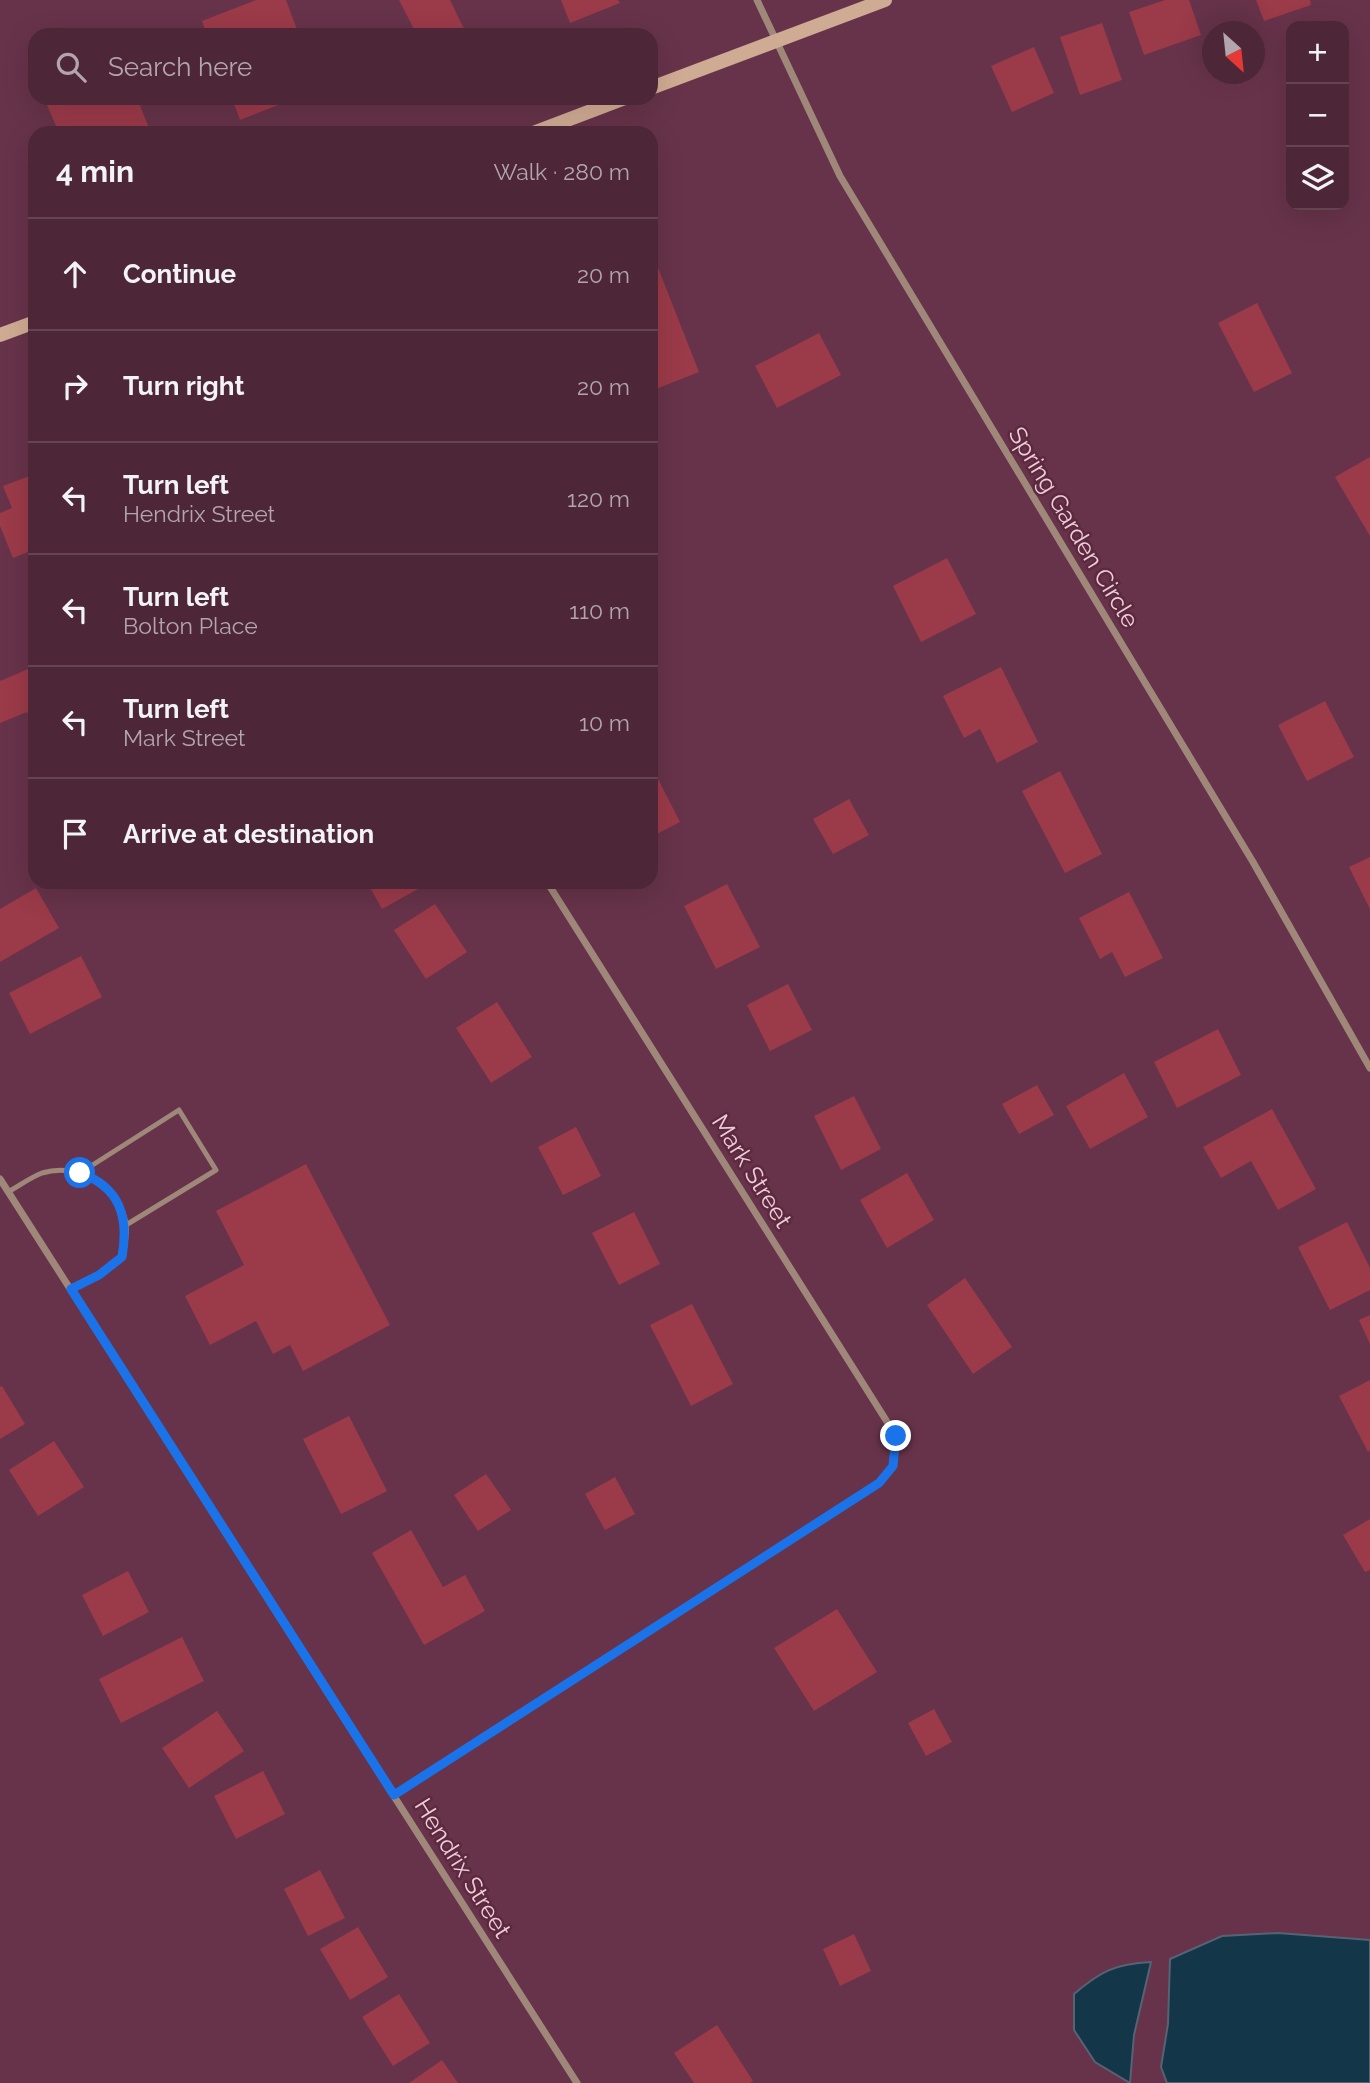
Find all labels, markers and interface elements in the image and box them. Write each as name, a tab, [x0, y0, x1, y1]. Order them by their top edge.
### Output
north arrow	[1202, 21, 1265, 84]
map controls	[1286, 21, 1349, 210]
button: +	[1286, 21, 1349, 84]
search box	[28, 28, 658, 105]
icon: search	[52, 48, 90, 86]
text: Search here	[108, 52, 252, 82]
button: −	[1286, 84, 1349, 147]
button: layers	[1286, 147, 1349, 210]
text: 4 min	[56, 154, 134, 189]
text: Walk · 280 m	[493, 158, 630, 185]
icon: ahead	[56, 255, 94, 293]
text: Continue	[123, 259, 236, 289]
text: 20 m	[577, 261, 630, 288]
icon: right	[56, 367, 94, 405]
text: Turn right	[123, 371, 244, 401]
text: 20 m	[577, 373, 630, 400]
street label: Spring Garden Circle	[1003, 421, 1145, 633]
text: Turn left	[123, 470, 229, 500]
icon: left	[56, 479, 94, 517]
text: 120 m	[567, 485, 630, 512]
text: Hendrix Street	[123, 500, 275, 527]
text: Turn left	[123, 582, 229, 612]
icon: left	[56, 591, 94, 629]
text: 110 m	[569, 597, 630, 624]
text: Bolton Place	[123, 612, 258, 639]
text: Turn left	[123, 694, 229, 724]
icon: left	[56, 703, 94, 741]
text: 10 m	[579, 709, 630, 736]
text: Mark Street	[123, 724, 245, 751]
icon: arrive	[56, 815, 94, 853]
text: Arrive at destination	[123, 819, 374, 849]
street label: Mark Street	[706, 1109, 798, 1233]
route start	[64, 1157, 95, 1188]
route end	[880, 1420, 911, 1451]
street label: Hendrix Street	[409, 1793, 517, 1943]

